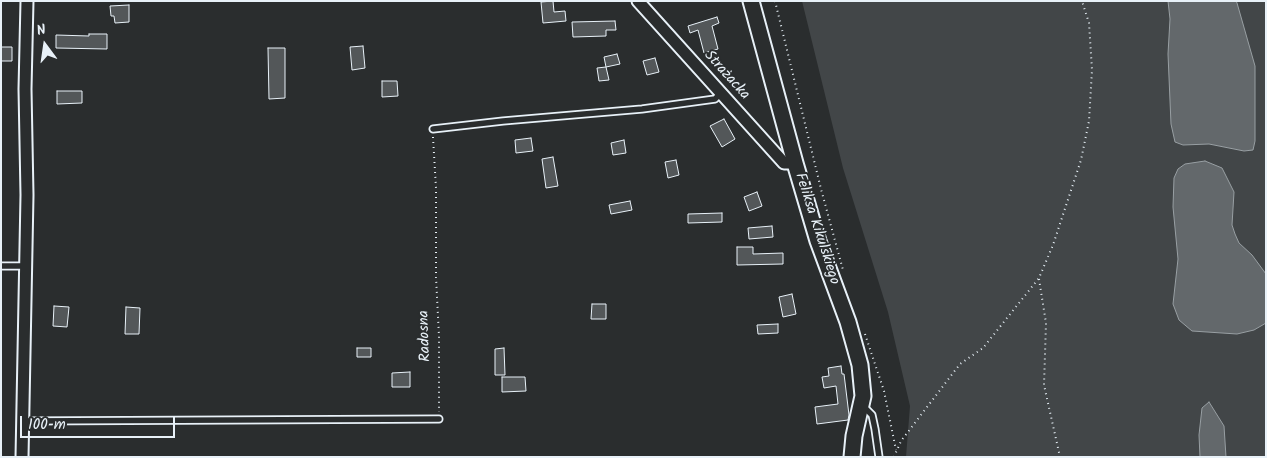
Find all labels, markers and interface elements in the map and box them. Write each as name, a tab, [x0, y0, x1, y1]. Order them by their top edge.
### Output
text: N	[34, 19, 48, 42]
north arrow	[20, 20, 70, 70]
street label: Strażacka	[699, 48, 753, 104]
street label: Feliksa Kikulskiego	[789, 171, 843, 287]
street label: Radosna	[416, 310, 436, 362]
scale bar	[22, 406, 178, 438]
text: 100 m	[28, 413, 66, 437]

